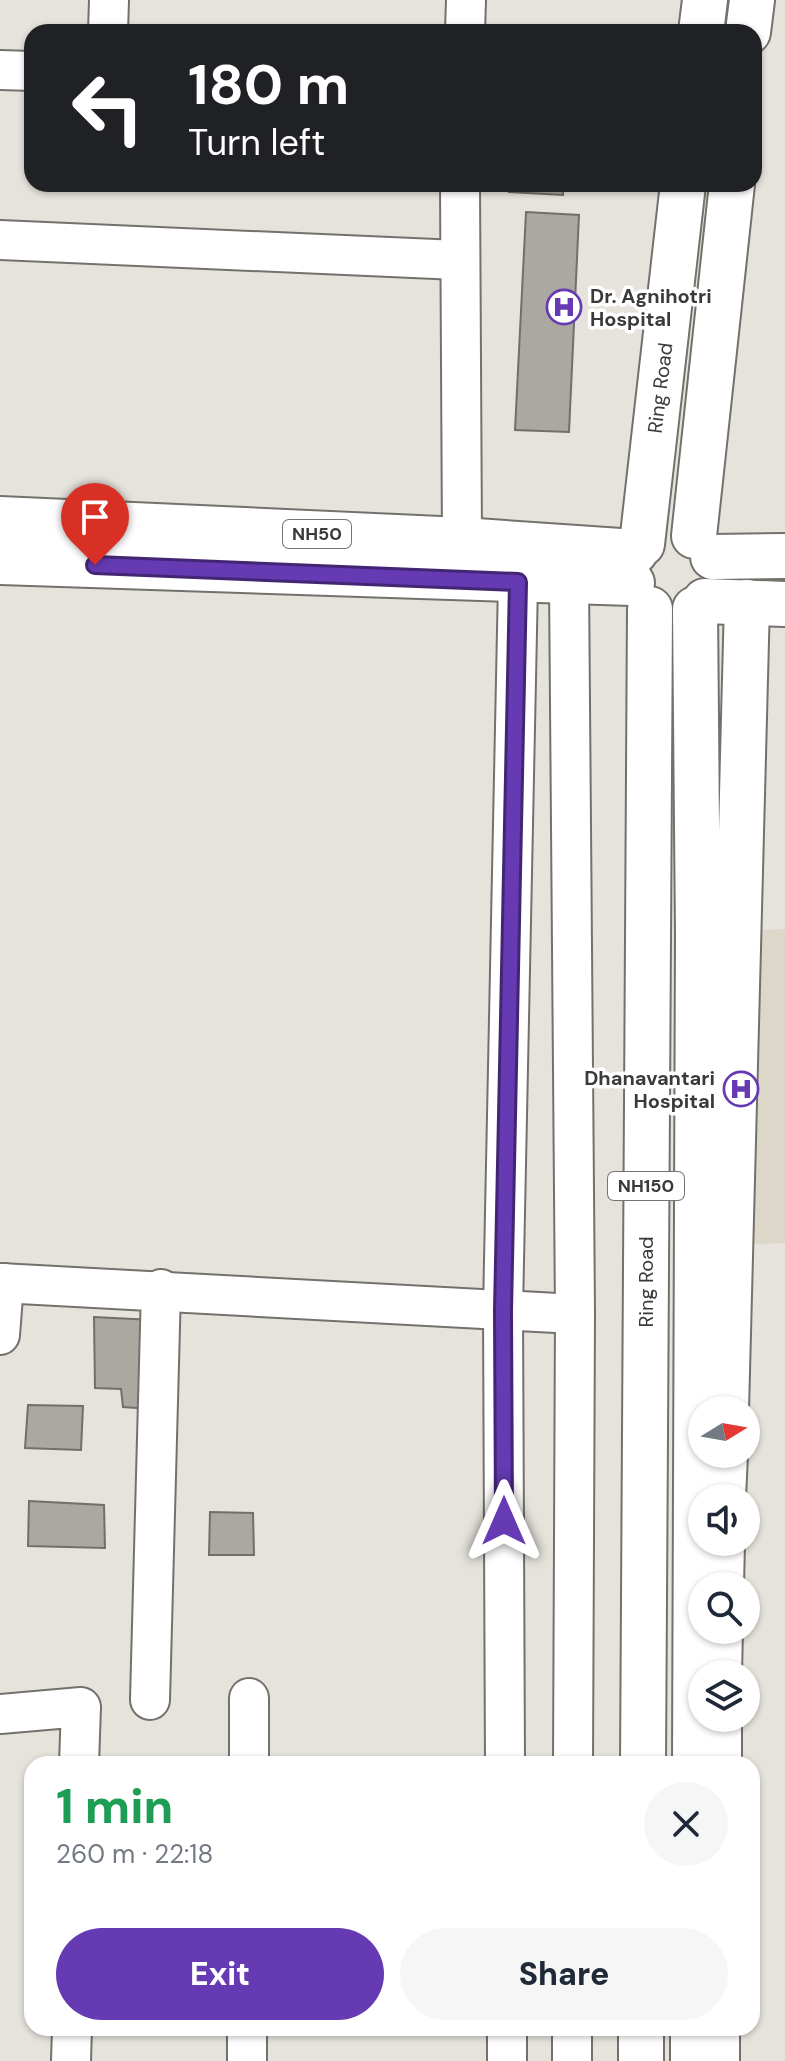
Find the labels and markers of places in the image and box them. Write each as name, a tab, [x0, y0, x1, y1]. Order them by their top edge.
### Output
place label: Dr. Agnihotri Hospital	[590, 283, 712, 332]
hospital icon: Dr. Agnihotri Hospital	[545, 288, 583, 326]
pin	[61, 483, 129, 565]
place label: Dhanavantari Hospital	[584, 1065, 715, 1114]
hospital icon: Dhanavantari Hospital	[722, 1070, 760, 1108]

